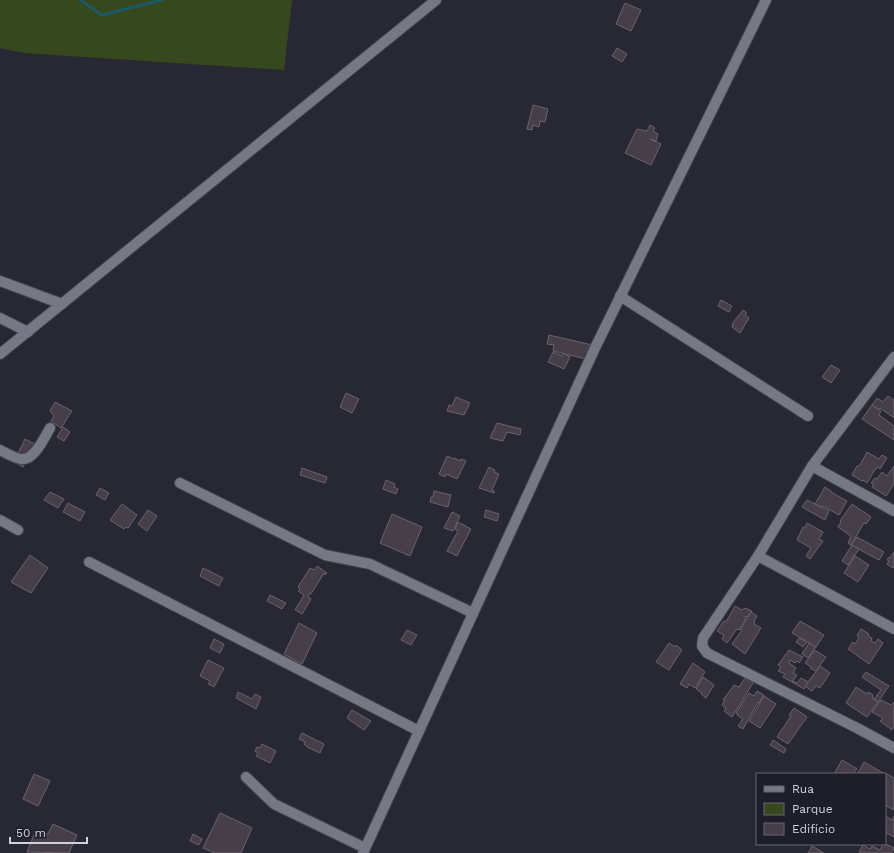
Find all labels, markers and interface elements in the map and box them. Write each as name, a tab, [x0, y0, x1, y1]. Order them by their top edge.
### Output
legend	[756, 773, 886, 845]
text: Rua	[792, 782, 814, 796]
text: Parque	[792, 802, 833, 816]
scale bar	[10, 819, 87, 845]
text: Edifício	[792, 822, 835, 836]
text: 50 m	[16, 826, 46, 840]

